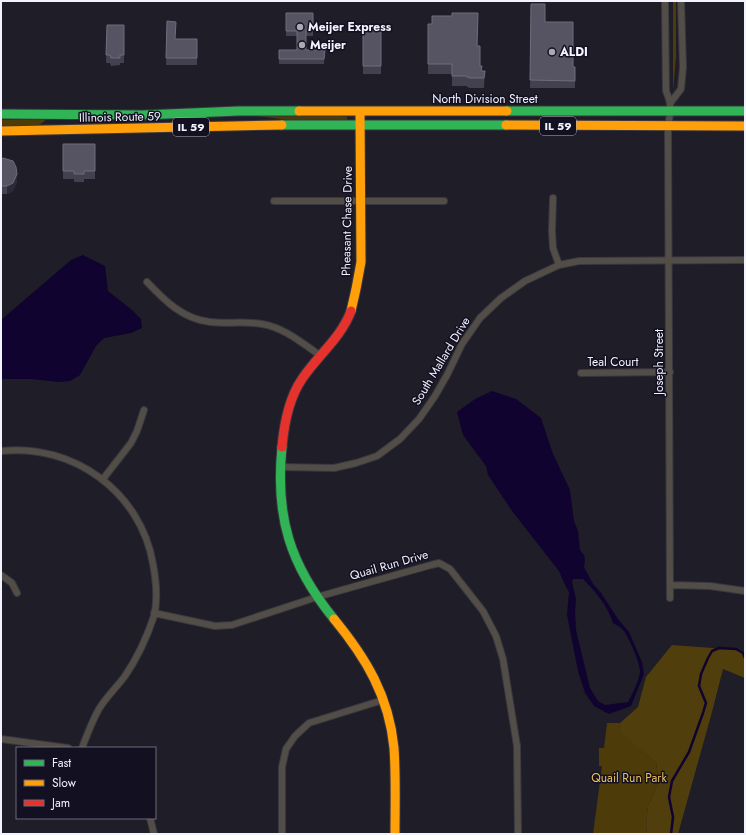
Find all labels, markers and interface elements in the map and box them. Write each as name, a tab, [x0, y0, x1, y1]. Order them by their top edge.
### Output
place label: Meijer Express	[308, 18, 392, 36]
marker: Meijer Express	[295, 22, 305, 32]
place label: Meijer	[310, 36, 346, 54]
marker: Meijer	[297, 40, 307, 50]
place label: ALDI	[559, 43, 588, 61]
marker: ALDI	[547, 47, 557, 57]
street label: North Division Street	[432, 90, 538, 108]
street label: Illinois Route 59	[79, 107, 161, 127]
road number: IL 59	[540, 117, 576, 135]
road number: IL 59	[173, 118, 209, 136]
street label: Pheasant Chase Drive	[337, 166, 357, 276]
street label: South Mallard Drive	[407, 313, 475, 409]
street label: Joseph Street	[650, 329, 668, 397]
street label: Teal Court	[588, 353, 638, 371]
street label: Quail Run Drive	[348, 545, 430, 585]
legend	[16, 747, 156, 819]
text: Fast	[52, 754, 71, 772]
park label: Quail Run Park	[591, 769, 667, 787]
text: Slow	[52, 774, 77, 792]
text: Jam	[50, 794, 70, 812]

